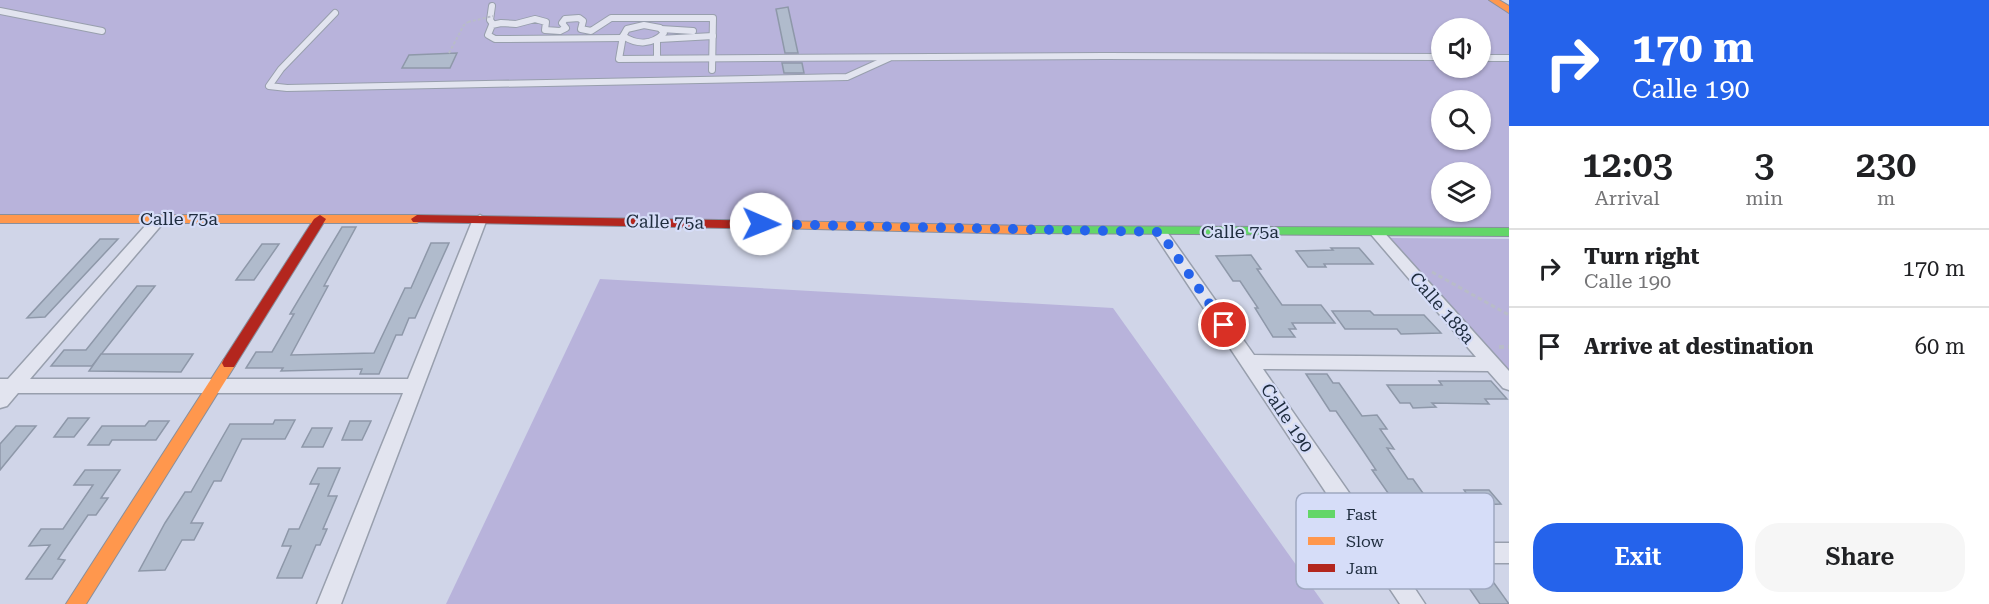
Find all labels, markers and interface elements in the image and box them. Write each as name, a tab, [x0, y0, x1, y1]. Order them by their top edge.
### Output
map controls	[1431, 18, 1491, 222]
button: sound	[1431, 18, 1491, 78]
text: 170 m	[1632, 23, 1754, 72]
icon: right	[1533, 24, 1611, 102]
text: Calle 190	[1632, 73, 1750, 105]
button: search	[1431, 90, 1491, 150]
text: 12:03	[1582, 144, 1673, 186]
text: 3	[1754, 144, 1774, 186]
text: 230	[1856, 144, 1916, 186]
button: layers	[1431, 162, 1491, 222]
text: Arrival	[1595, 186, 1660, 210]
text: min	[1746, 186, 1783, 210]
text: m	[1877, 186, 1895, 210]
position arrow	[729, 192, 793, 256]
street label: Calle 75a	[140, 208, 218, 229]
street label: Calle 75a	[626, 210, 704, 233]
street label: Calle 75a	[1201, 221, 1279, 242]
text: Turn right	[1584, 244, 1699, 269]
icon: right	[1533, 252, 1566, 285]
text: 170 m	[1902, 256, 1965, 281]
street label: Calle 188a	[1406, 267, 1479, 348]
text: Calle 190	[1584, 269, 1671, 293]
pin	[1198, 299, 1249, 350]
icon: arrive	[1207, 308, 1240, 341]
icon: arrive	[1533, 330, 1566, 363]
text: Arrive at destination	[1584, 334, 1813, 359]
text: 60 m	[1915, 334, 1965, 359]
street label: Calle 190	[1257, 379, 1318, 456]
legend	[1296, 493, 1494, 589]
text: Fast	[1346, 505, 1377, 524]
button: Exit	[1533, 523, 1743, 592]
button: Share	[1755, 523, 1965, 592]
text: Slow	[1346, 532, 1384, 551]
text: Jam	[1346, 559, 1378, 578]

